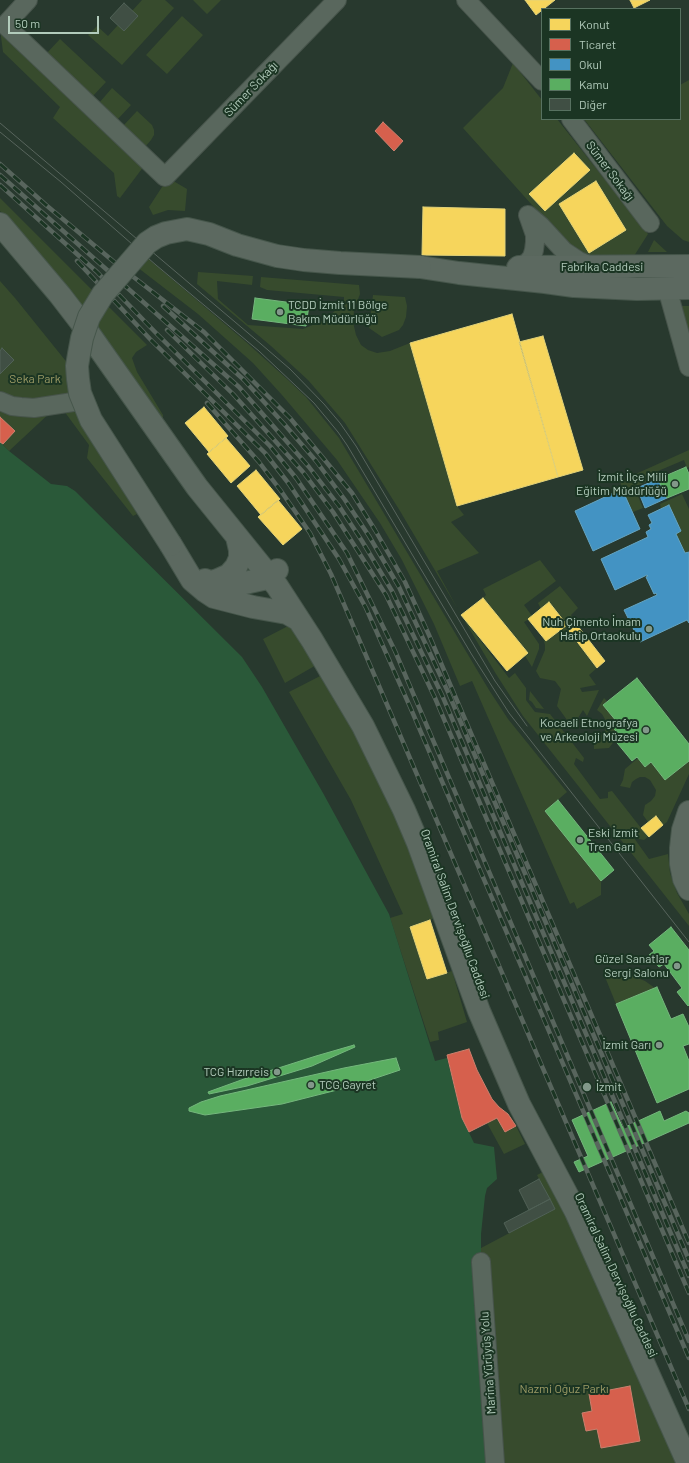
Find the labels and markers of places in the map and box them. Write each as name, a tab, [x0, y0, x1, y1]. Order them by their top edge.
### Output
place label: TCDD İzmit 11 Bölge Bakım Müdürlüğü	[288, 298, 387, 326]
marker: TCDD İzmit 11 Bölge Bakım Müdürlüğü	[275, 307, 285, 317]
place label: İzmit İlçe Milli Eğitim Müdürlüğü	[576, 470, 667, 498]
marker: İzmit İlçe Milli Eğitim Müdürlüğü	[670, 479, 680, 489]
place label: Nuh Çimento İmam Hatip Ortaokulu	[542, 615, 641, 643]
marker: Nuh Çimento İmam Hatip Ortaokulu	[644, 624, 654, 634]
place label: Kocaeli Etnografya ve Arkeoloji Müzesi	[540, 716, 638, 744]
marker: Kocaeli Etnografya ve Arkeoloji Müzesi	[641, 725, 651, 735]
place label: Eski İzmit Tren Garı	[588, 826, 638, 854]
marker: Eski İzmit Tren Garı	[575, 835, 585, 845]
place label: Güzel Sanatlar Sergi Salonu	[595, 952, 669, 980]
marker: Güzel Sanatlar Sergi Salonu	[672, 961, 682, 971]
place label: İzmit Garı	[602, 1038, 651, 1052]
marker: İzmit Garı	[654, 1040, 664, 1050]
place label: TCG Hızırreis	[204, 1065, 269, 1079]
marker: TCG Hızırreis	[272, 1067, 282, 1077]
place label: TCG Gayret	[319, 1078, 376, 1092]
marker: TCG Gayret	[306, 1080, 316, 1090]
place label: İzmit	[596, 1080, 622, 1094]
marker: İzmit	[581, 1081, 593, 1093]

